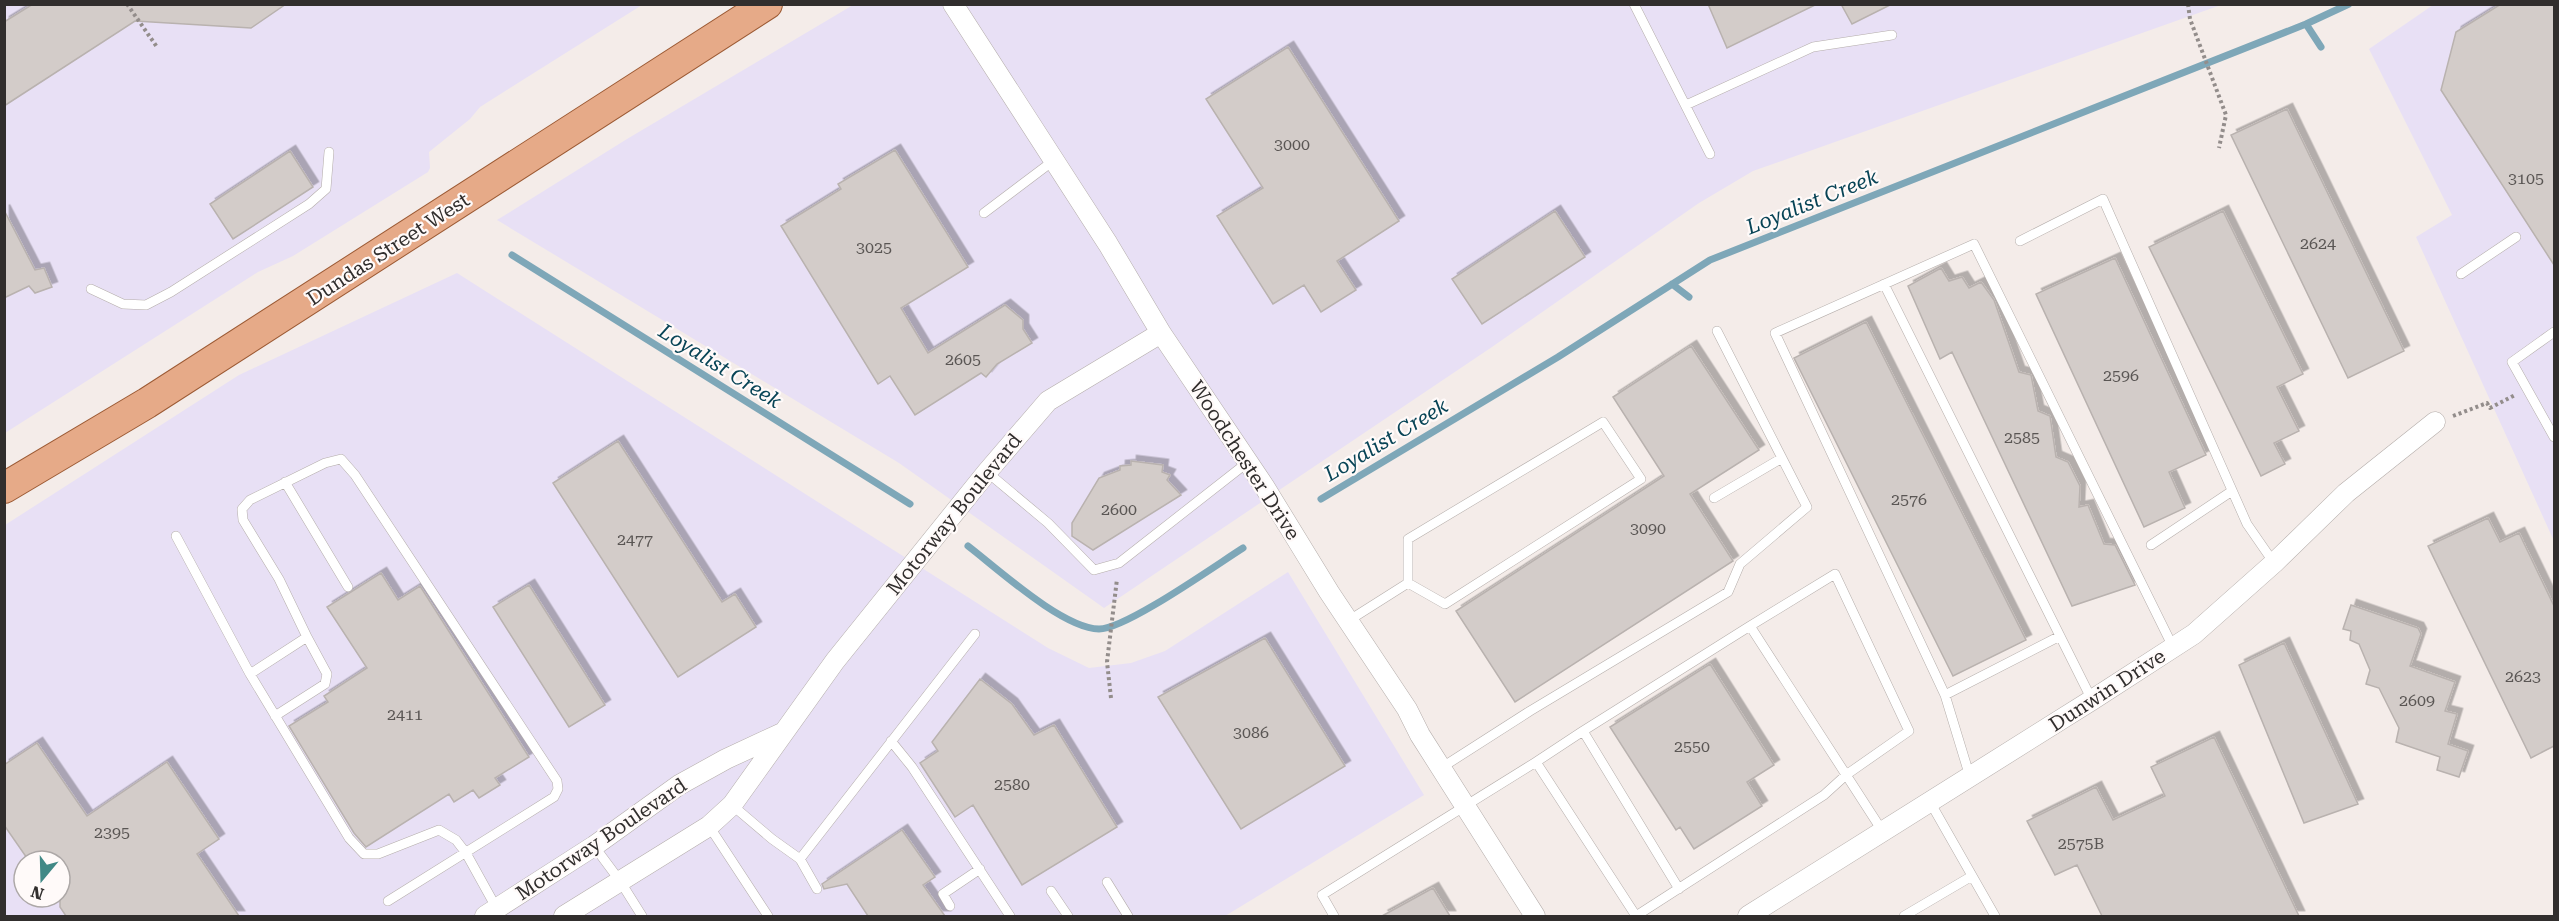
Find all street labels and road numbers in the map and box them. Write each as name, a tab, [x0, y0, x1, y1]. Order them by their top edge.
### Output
street label: Dundas Street West	[302, 187, 474, 311]
street label: Woodchester Drive	[1185, 376, 1305, 544]
street label: Motorway Boulevard	[881, 428, 1027, 600]
street label: Dunwin Drive	[2044, 644, 2170, 736]
street label: Motorway Boulevard	[511, 773, 691, 905]

